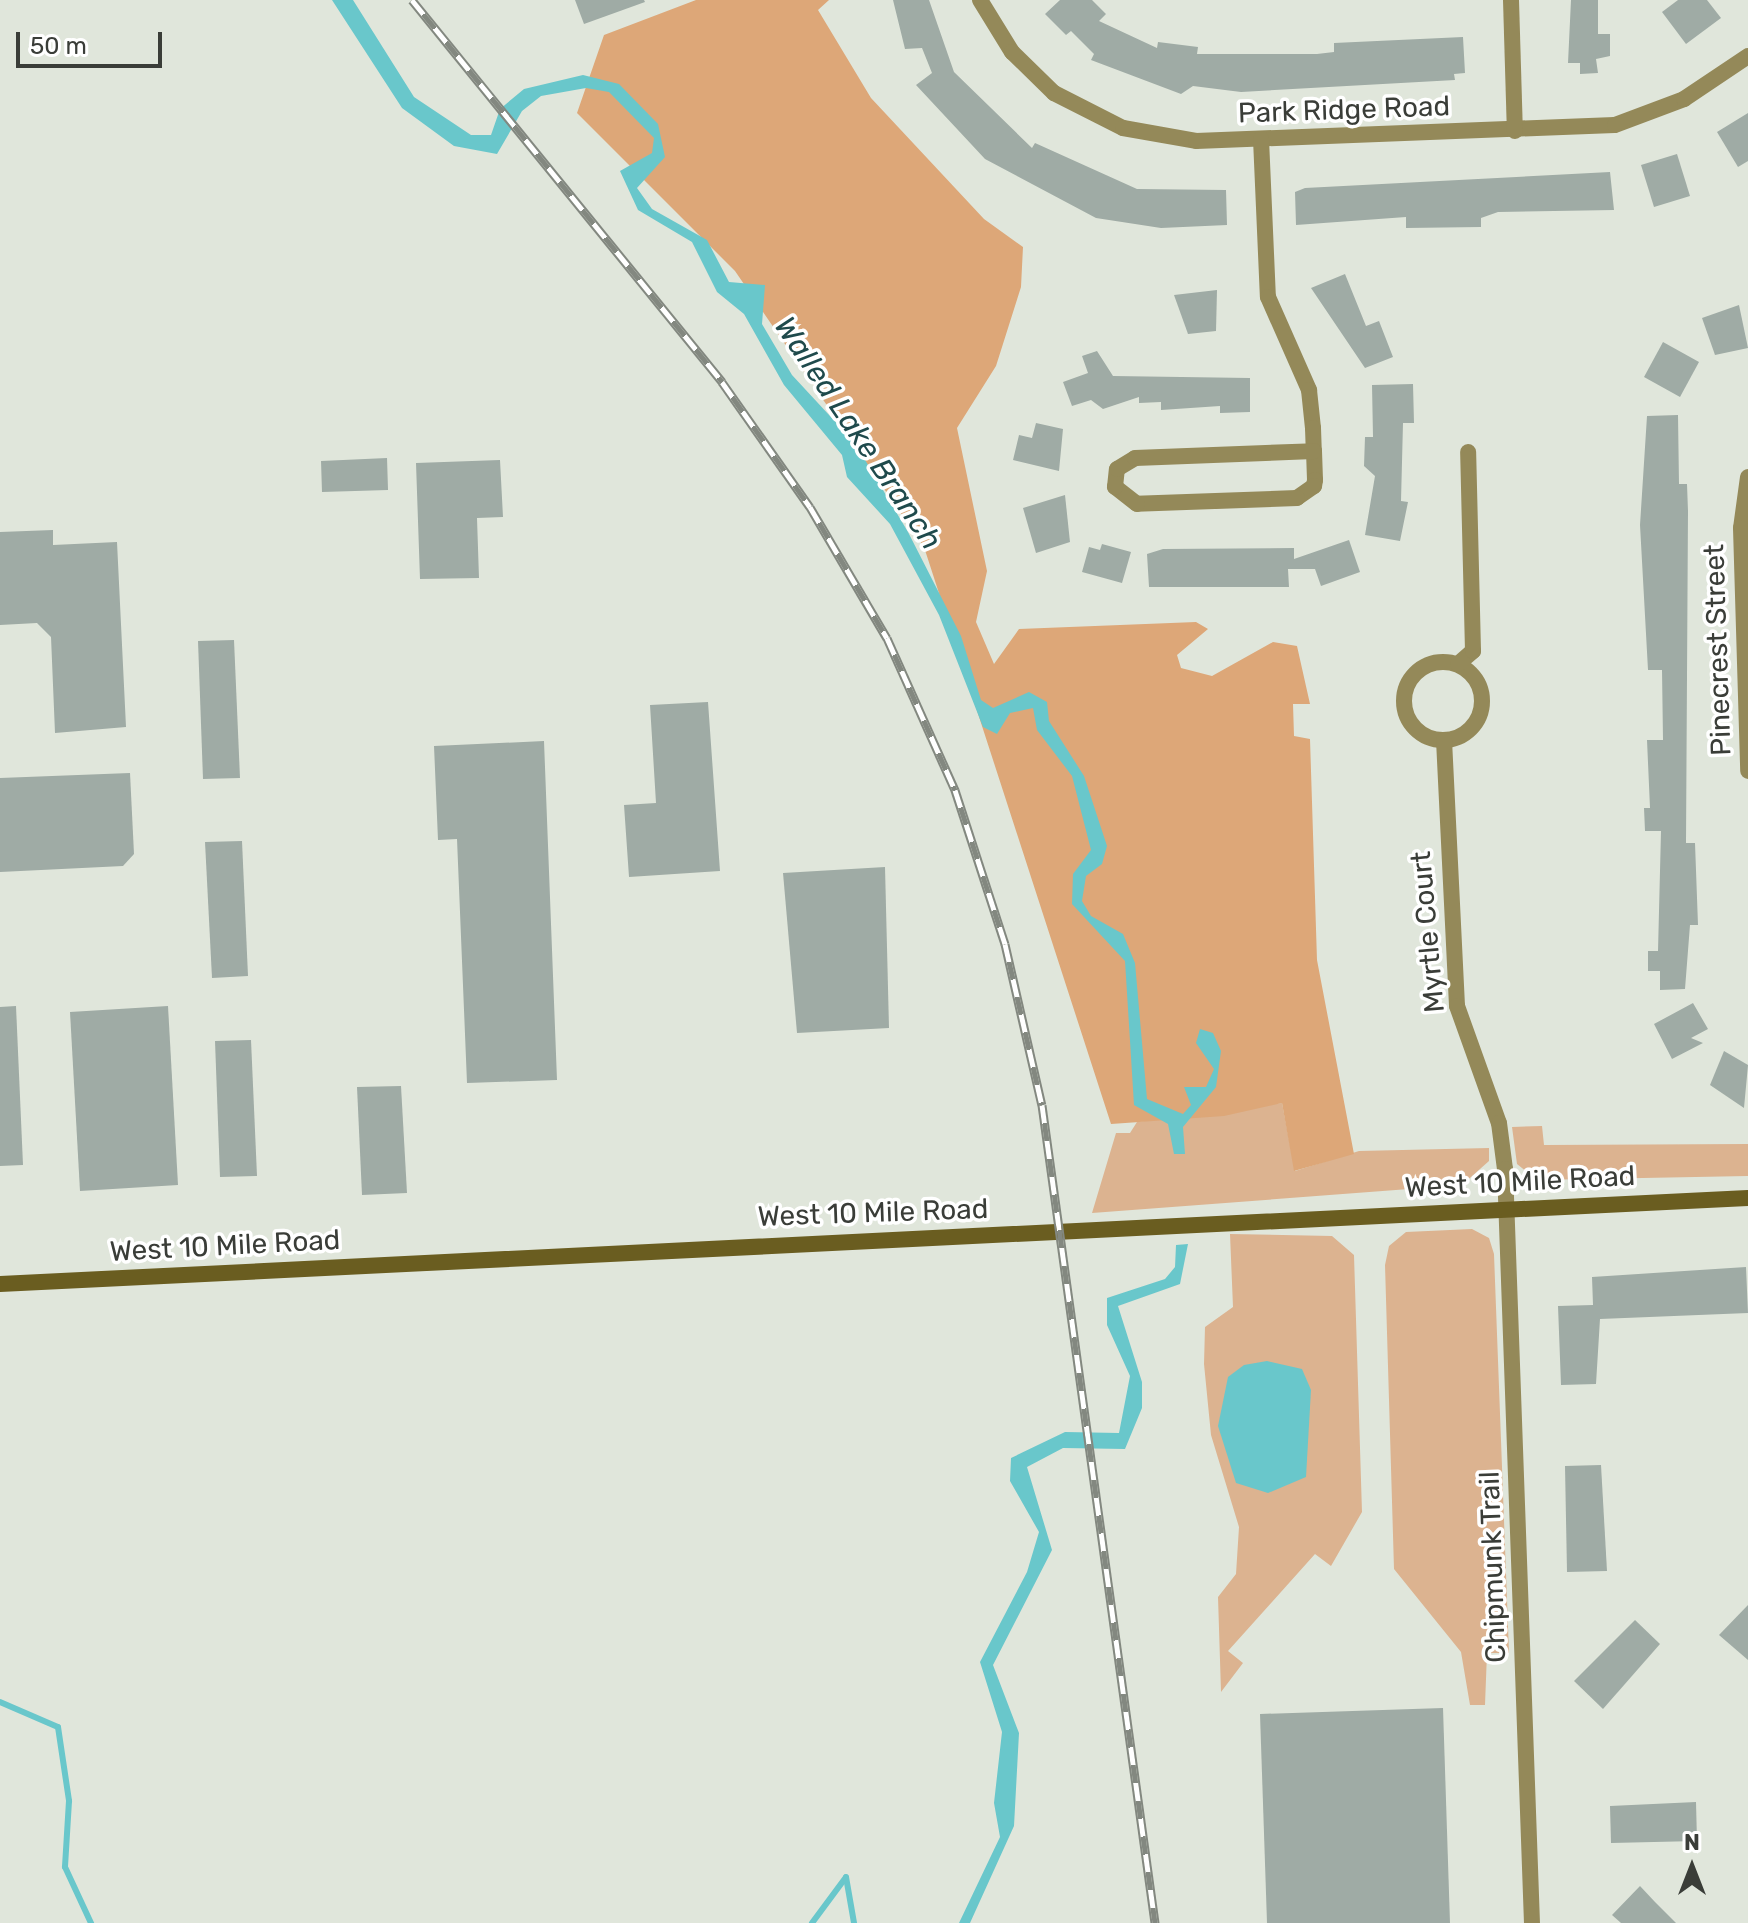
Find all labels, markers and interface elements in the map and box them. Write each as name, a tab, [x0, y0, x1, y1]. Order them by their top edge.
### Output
scale bar	[20, 16, 166, 66]
text: 50 m	[30, 32, 87, 60]
street label: Park Ridge Road	[1237, 90, 1451, 130]
water label: Walled Lake Branch	[767, 310, 949, 556]
street label: Pinecrest Street	[1698, 544, 1738, 756]
street label: Myrtle Court	[1404, 850, 1452, 1014]
street label: West 10 Mile Road	[1404, 1159, 1636, 1205]
street label: West 10 Mile Road	[757, 1192, 989, 1234]
street label: West 10 Mile Road	[109, 1223, 341, 1269]
street label: Chipmunk Trail	[1473, 1470, 1513, 1664]
north arrow	[1652, 1827, 1732, 1907]
text: N	[1684, 1829, 1700, 1856]

